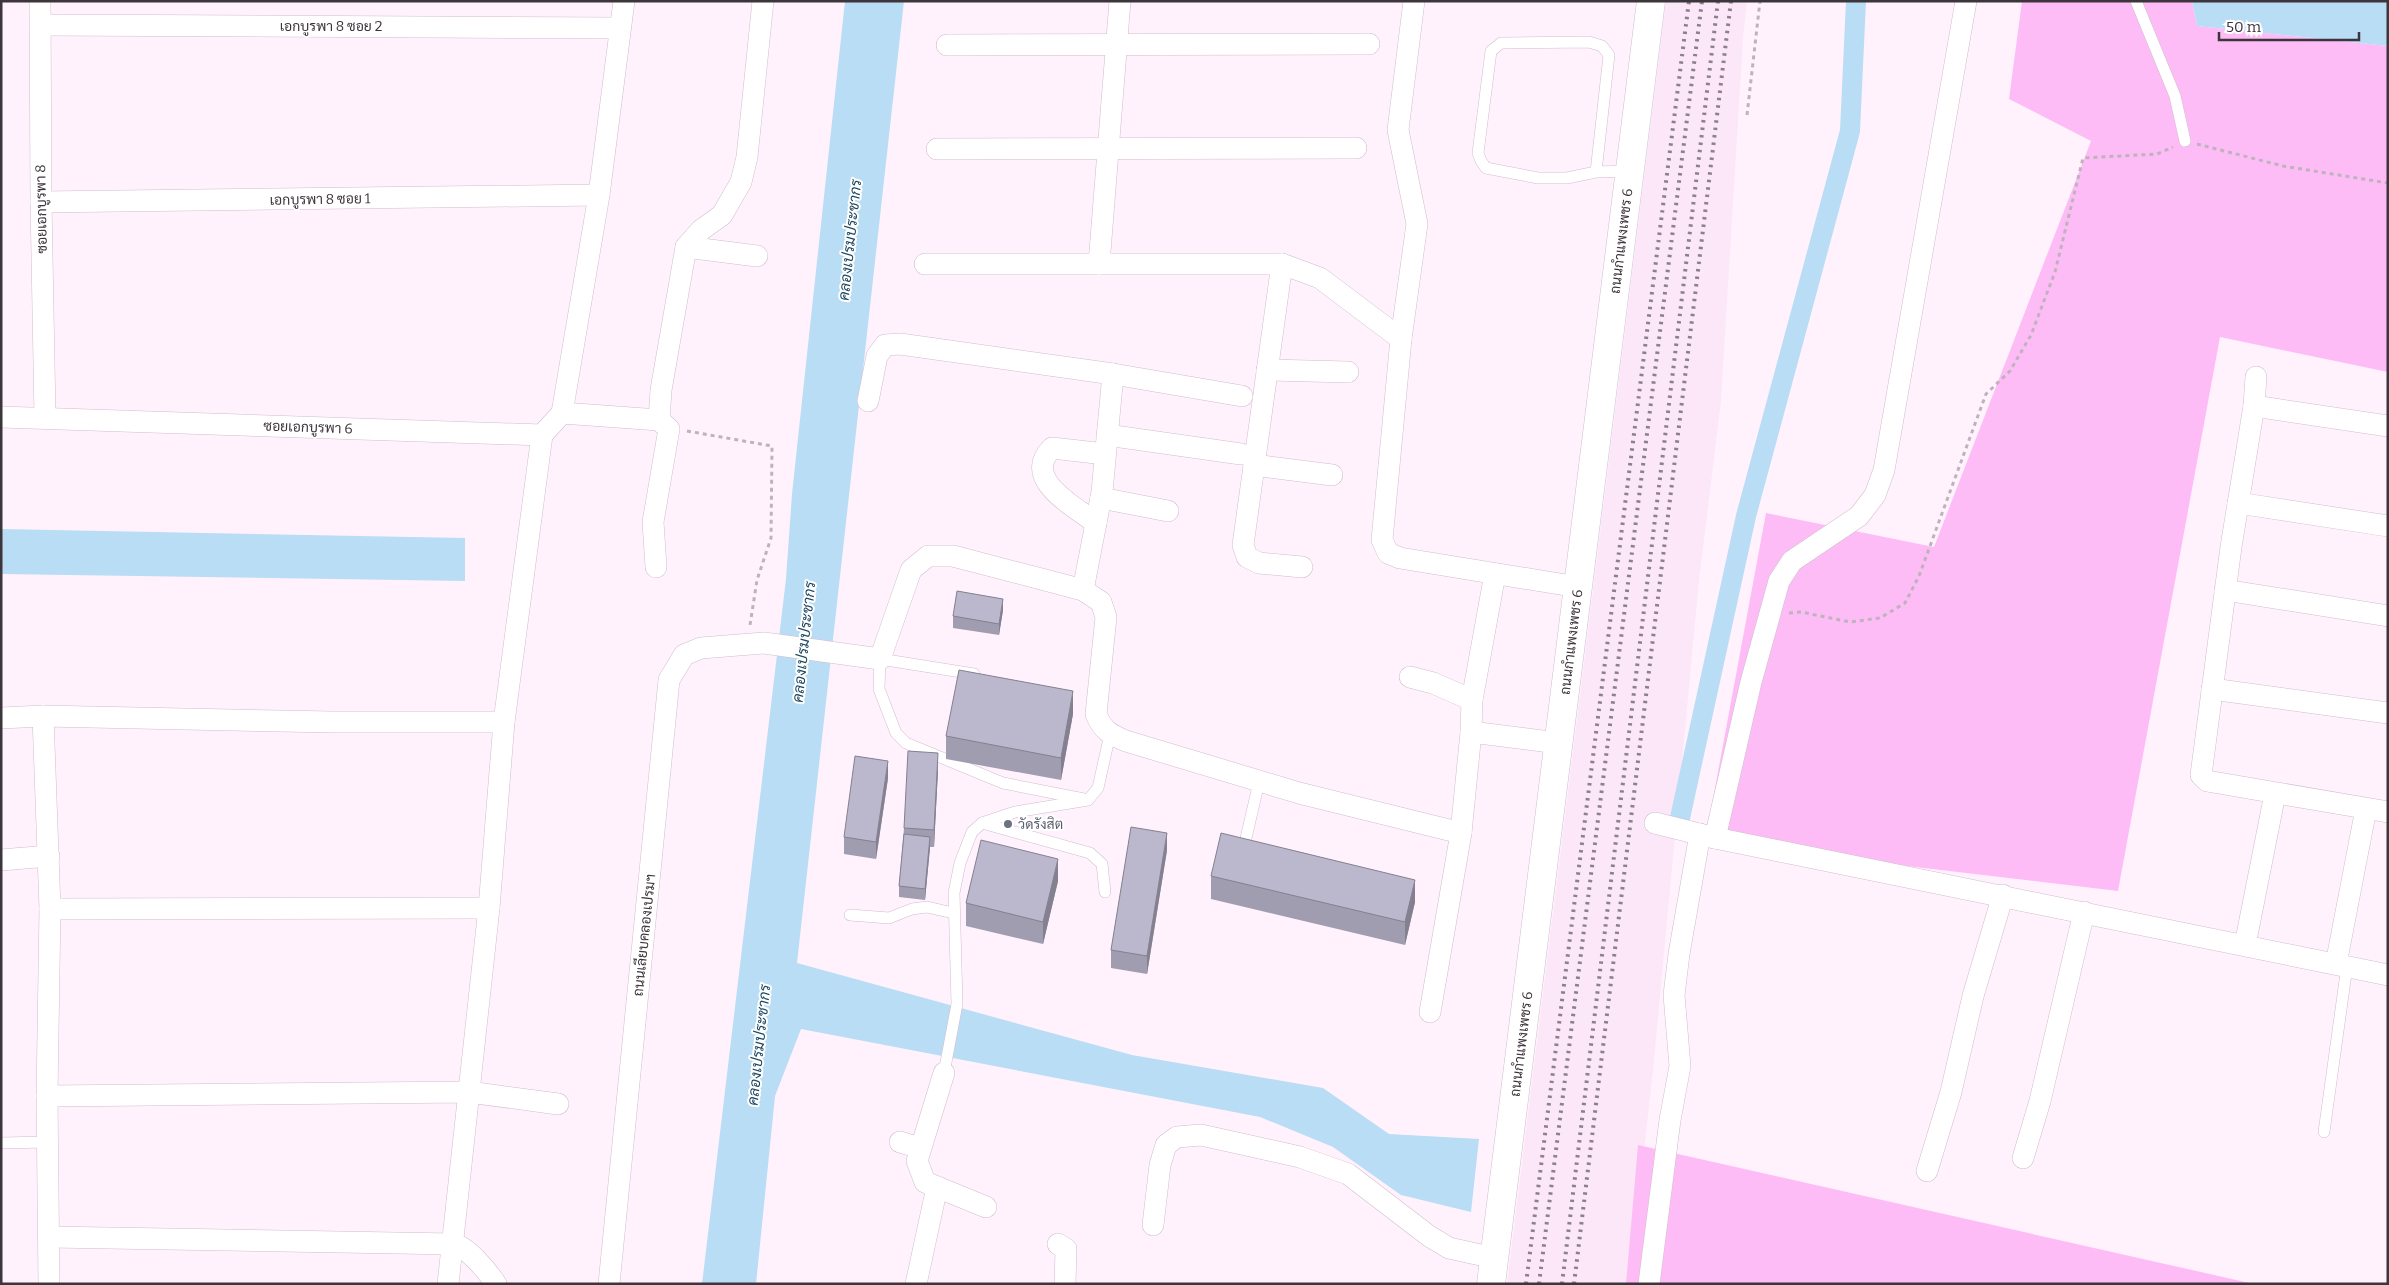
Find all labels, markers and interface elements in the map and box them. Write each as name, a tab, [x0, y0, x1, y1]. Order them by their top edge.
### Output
scale bar	[2219, 10, 2359, 42]
street label: เอกบูรพา 8 ซอย 2	[280, 18, 382, 36]
text: 50 m	[2226, 18, 2262, 36]
street label: ซอยเอกบูรพา 8	[32, 164, 52, 254]
water label: คลองเปรมประชากร	[835, 178, 865, 301]
street label: ถนนกำแพงเพชร 6	[1607, 187, 1636, 295]
street label: เอกบูรพา 8 ซอย 1	[270, 190, 371, 210]
street label: ซอยเอกบูรพา 6	[263, 417, 353, 439]
water label: คลองเปรมประชากร	[789, 580, 819, 703]
street label: ถนนกำแพงเพชร 6	[1557, 588, 1586, 696]
place label: วัดรังสิต	[1018, 816, 1063, 833]
marker: วัดรังสิต	[1002, 818, 1014, 830]
street label: ถนนเลียบคลองเปรมฯ	[629, 873, 659, 997]
water label: คลองเปรมประชากร	[744, 983, 774, 1106]
street label: ถนนกำแพงเพชร 6	[1507, 990, 1536, 1098]

